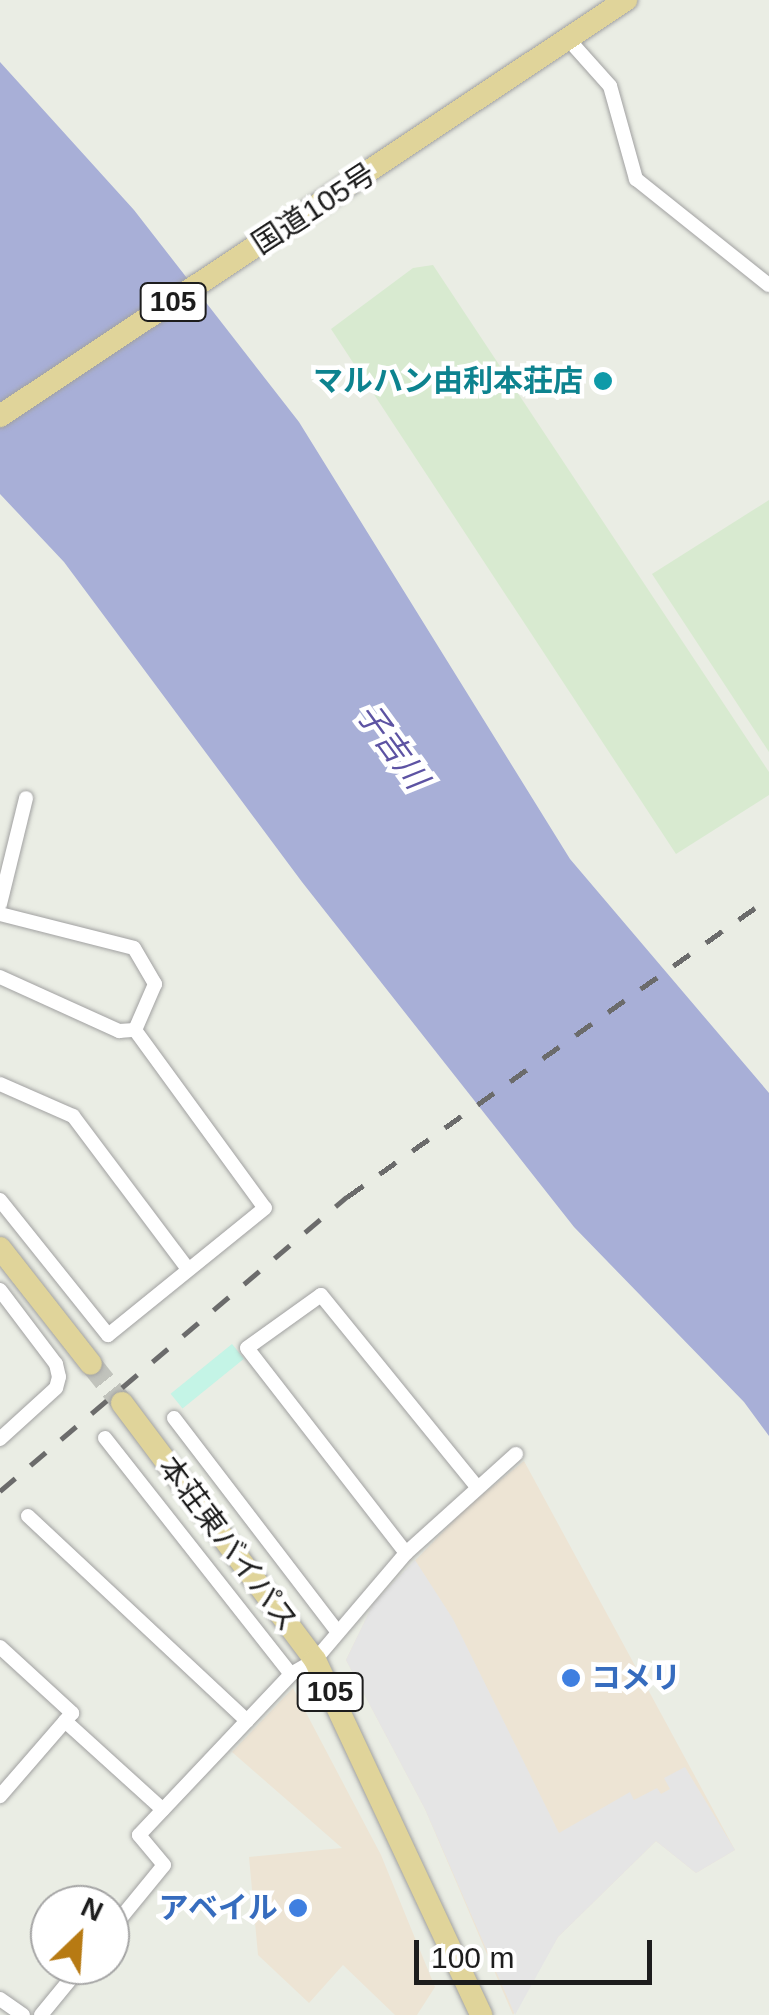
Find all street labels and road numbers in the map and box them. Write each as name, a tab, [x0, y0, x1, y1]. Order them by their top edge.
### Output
street label: 国道105号	[245, 156, 383, 262]
road number: 105	[138, 279, 208, 325]
street label: 本荘東バイパス	[150, 1449, 306, 1639]
road number: 105	[295, 1669, 365, 1715]

